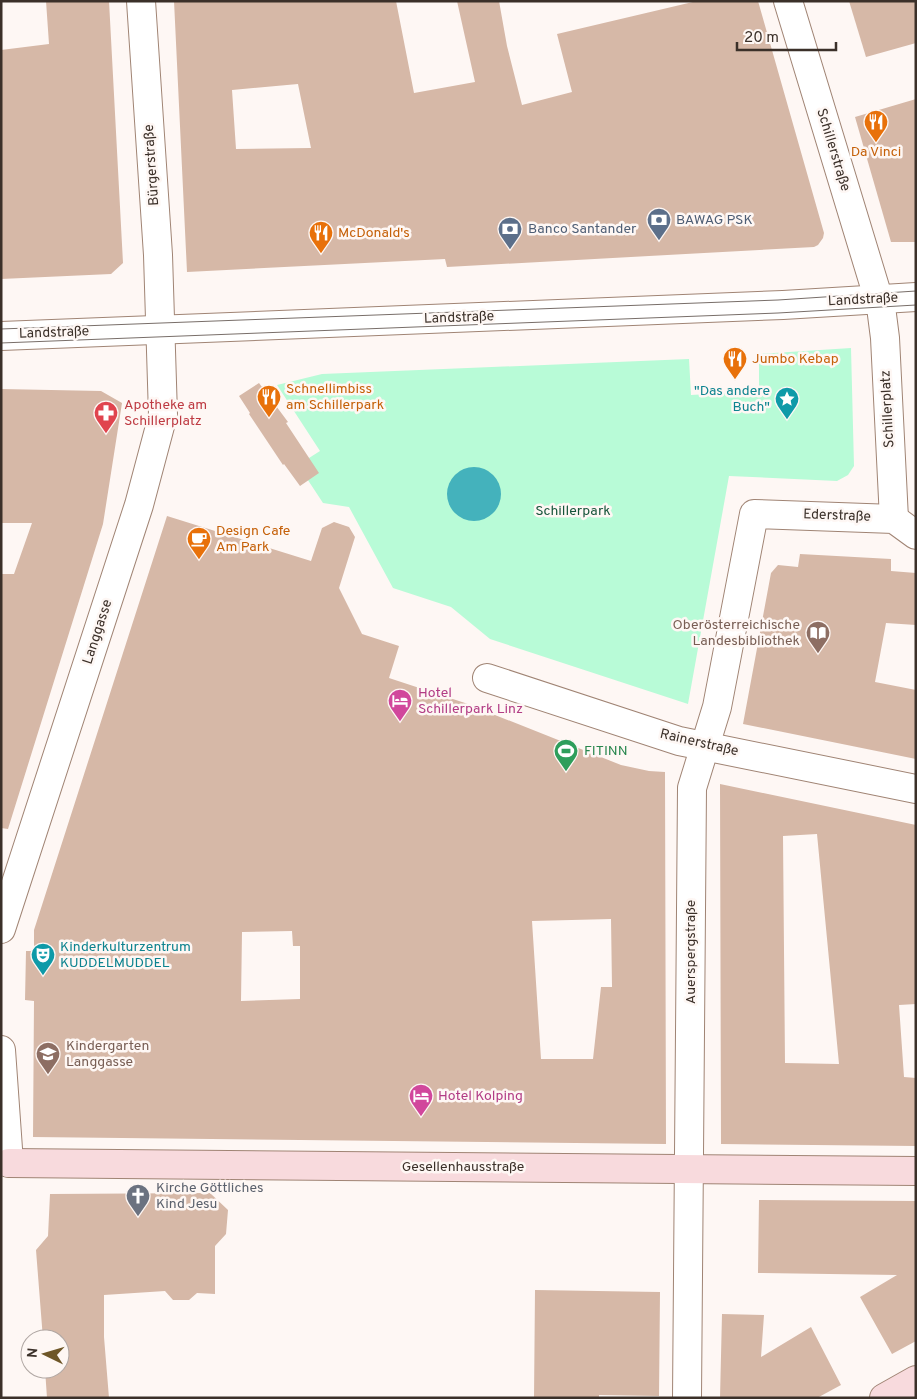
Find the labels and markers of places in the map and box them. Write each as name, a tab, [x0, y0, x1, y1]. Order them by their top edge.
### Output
restaurant icon: Da Vinci	[863, 109, 889, 143]
place label: Da Vinci	[851, 144, 901, 161]
bank icon: BAWAG PSK	[646, 207, 672, 241]
place label: BAWAG PSK	[676, 212, 753, 229]
bank icon: Banco Santander	[497, 216, 523, 250]
restaurant icon: McDonald's	[308, 220, 334, 254]
place label: Banco Santander	[528, 221, 637, 238]
place label: McDonald's	[338, 225, 410, 242]
restaurant icon: Jumbo Kebap	[722, 346, 748, 380]
place label: Jumbo Kebap	[752, 351, 839, 368]
place label: Schnellimbiss am Schillerpark	[286, 381, 384, 414]
place label: "Das andere Buch"	[694, 383, 770, 416]
restaurant icon: Schnellimbiss am Schillerpark	[256, 384, 282, 418]
place icon: "Das andere Buch"	[774, 386, 800, 420]
place label: Apotheke am Schillerplatz	[124, 397, 207, 430]
pharmacy icon: Apotheke am Schillerplatz	[93, 400, 119, 434]
place label: Design Cafe Am Park	[216, 523, 290, 556]
cafe icon: Design Cafe Am Park	[186, 526, 212, 560]
place label: Oberösterreichische Landesbibliothek	[673, 617, 800, 650]
library icon: Oberösterreichische Landesbibliothek	[805, 620, 831, 654]
place label: Hotel Schillerpark Linz	[418, 685, 523, 718]
hotel icon: Hotel Schillerpark Linz	[387, 688, 413, 722]
sports icon: FITINN	[553, 738, 579, 772]
place label: FITINN	[584, 743, 628, 760]
place label: Kinderkulturzentrum KUDDELMUDDEL	[60, 939, 191, 972]
theatre icon: Kinderkulturzentrum KUDDELMUDDEL	[30, 942, 56, 976]
place label: Kindergarten Langgasse	[66, 1038, 149, 1071]
school or university icon: Kindergarten Langgasse	[35, 1041, 61, 1075]
hotel icon: Hotel Kolping	[408, 1083, 434, 1117]
place label: Hotel Kolping	[438, 1088, 523, 1105]
place label: Kirche Göttliches Kind Jesu	[156, 1180, 263, 1213]
church icon: Kirche Göttliches Kind Jesu	[125, 1183, 151, 1217]

